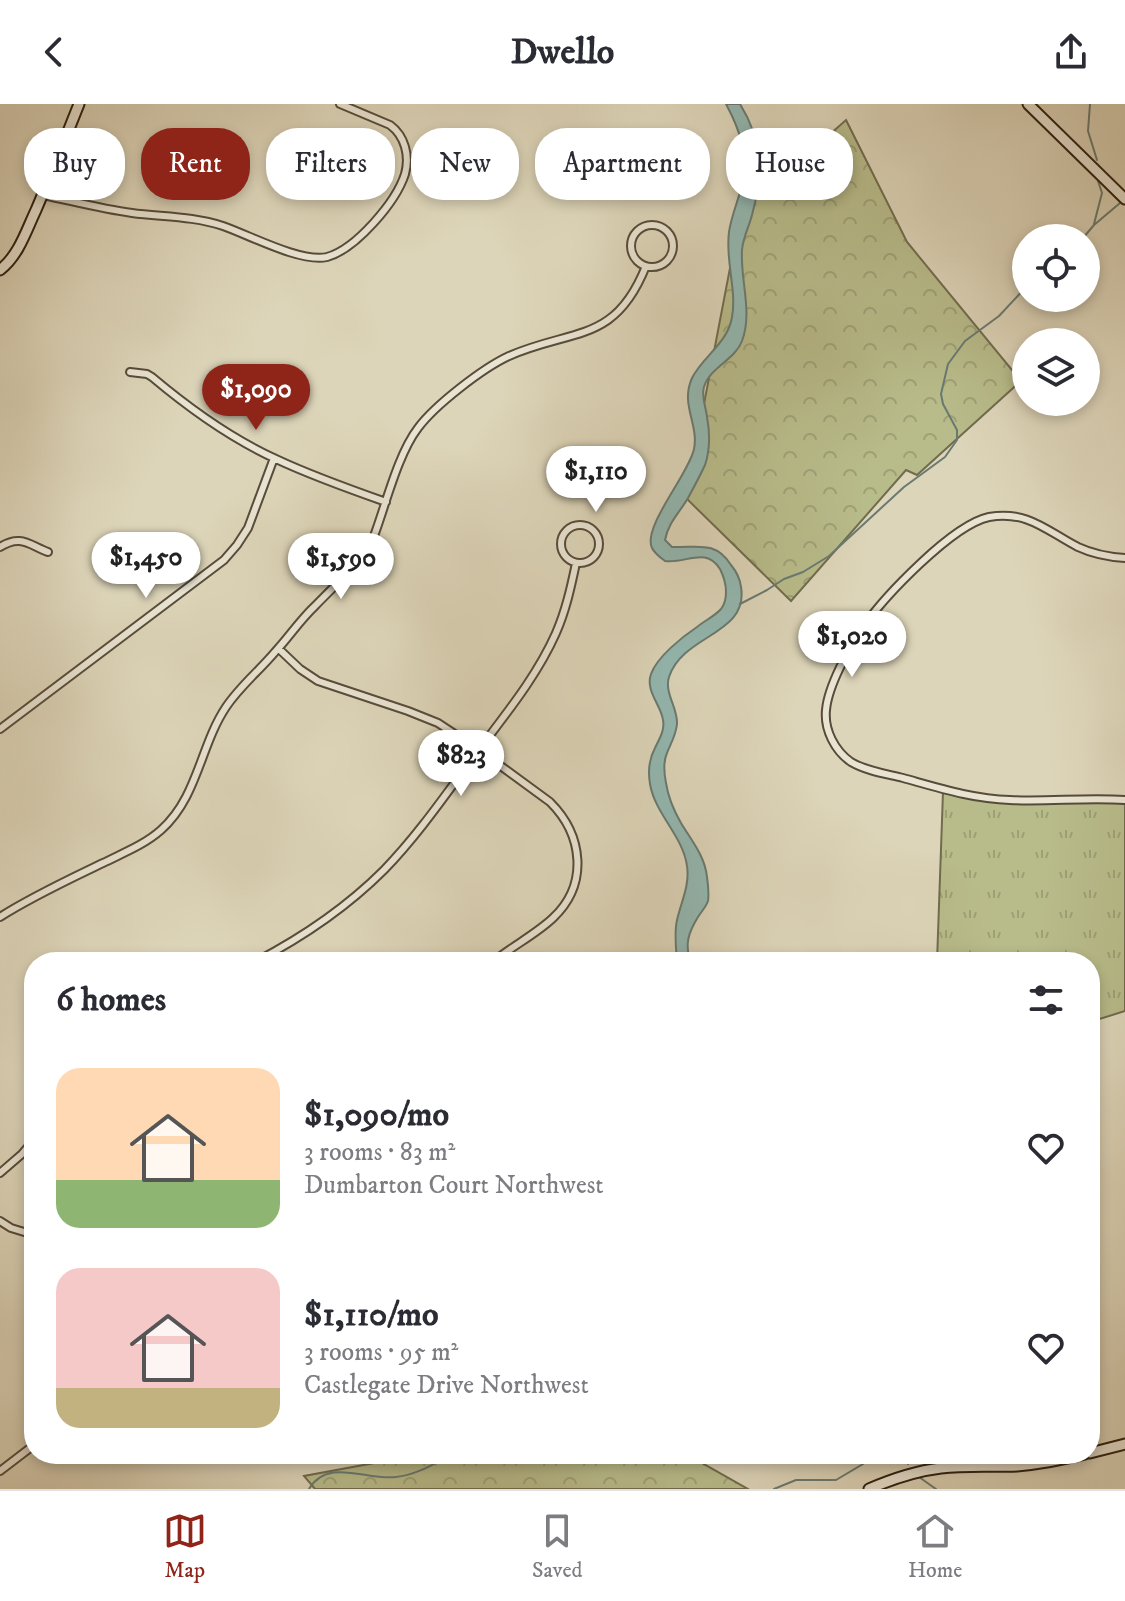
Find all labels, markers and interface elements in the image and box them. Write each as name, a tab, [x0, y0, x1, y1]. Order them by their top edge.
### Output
icon: back	[32, 30, 76, 74]
text: Dwello	[511, 30, 614, 75]
icon: share	[1049, 30, 1093, 74]
chip: Buy	[24, 128, 125, 200]
chip: Rent	[141, 128, 250, 200]
chip: Filters	[266, 128, 395, 200]
chip: New	[411, 128, 519, 200]
chip: Apartment	[535, 128, 710, 200]
chip: House	[726, 128, 853, 200]
map controls	[1012, 224, 1100, 416]
button: locate	[1012, 224, 1100, 312]
button: layers	[1012, 328, 1100, 416]
pin: $1,090	[191, 364, 321, 432]
text: $1,090	[220, 373, 292, 406]
pin: $1,110	[531, 446, 661, 514]
text: $1,110	[564, 455, 628, 488]
pin: $1,450	[81, 532, 211, 600]
pin: $1,590	[276, 533, 406, 601]
text: $1,450	[110, 541, 182, 574]
text: $1,590	[306, 542, 376, 575]
pin: $1,020	[787, 611, 917, 679]
text: $1,020	[816, 620, 888, 653]
pin: $823	[414, 730, 508, 798]
text: $823	[436, 739, 486, 772]
icon: filters	[1024, 978, 1068, 1022]
text: 6 homes	[56, 979, 166, 1021]
text: $1,090/mo	[304, 1094, 449, 1136]
icon: home	[120, 1100, 216, 1196]
icon: heart	[1024, 1126, 1068, 1170]
text: 3 rooms · 83 m²	[304, 1136, 455, 1169]
text: Dumbarton Court Northwest	[304, 1169, 604, 1202]
text: $1,110/mo	[304, 1294, 439, 1336]
icon: home	[120, 1300, 216, 1396]
icon: heart	[1024, 1326, 1068, 1370]
text: 3 rooms · 95 m²	[304, 1336, 459, 1369]
text: Castlegate Drive Northwest	[304, 1369, 589, 1402]
tab: Map	[163, 1509, 207, 1584]
tab: Saved	[532, 1509, 583, 1584]
tab: Home	[908, 1509, 962, 1584]

